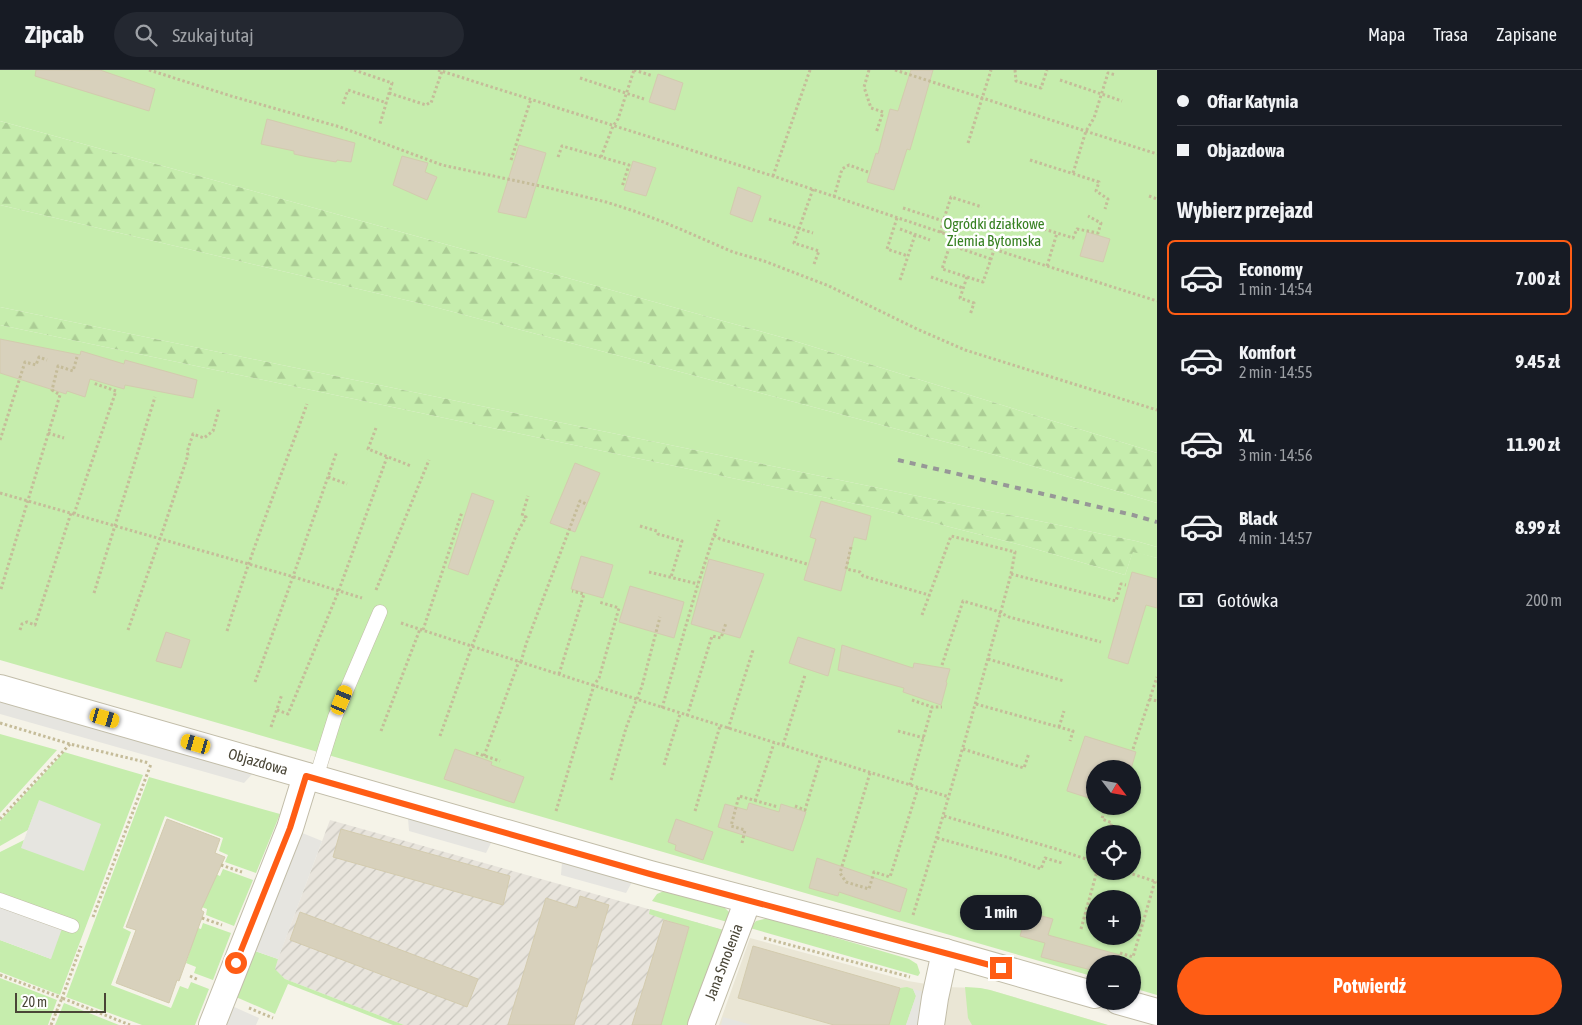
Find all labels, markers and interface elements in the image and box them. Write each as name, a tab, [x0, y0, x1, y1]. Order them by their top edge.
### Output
search box	[114, 12, 464, 57]
text: Zipcab	[25, 21, 84, 48]
icon: search	[132, 21, 160, 49]
text: Szukaj tutaj	[172, 24, 254, 46]
text: Mapa	[1368, 24, 1405, 45]
text: Trasa	[1433, 24, 1468, 45]
text: Zapisane	[1496, 24, 1557, 45]
text: Ofiar Katynia	[1207, 90, 1298, 112]
text: Objazdowa	[1207, 139, 1285, 161]
text: Wybierz przejazd	[1177, 197, 1313, 223]
park label: Ogródki działkowe Ziemia Bytomska	[943, 215, 1045, 249]
icon: car	[1179, 255, 1224, 300]
text: Economy	[1239, 258, 1303, 280]
text: 7.00 zł	[1515, 267, 1560, 289]
text: 1 min · 14:54	[1239, 280, 1312, 298]
icon: car	[1179, 338, 1224, 383]
text: Komfort	[1239, 341, 1296, 363]
text: 9.45 zł	[1515, 350, 1560, 372]
text: 2 min · 14:55	[1239, 363, 1312, 381]
icon: car	[1179, 421, 1224, 466]
text: XL	[1239, 424, 1255, 446]
text: 11.90 zł	[1506, 433, 1560, 455]
text: 3 min · 14:56	[1239, 446, 1312, 464]
icon: car	[1179, 504, 1224, 549]
text: Black	[1239, 507, 1277, 529]
text: 8.99 zł	[1515, 516, 1560, 538]
text: 4 min · 14:57	[1239, 529, 1312, 547]
icon: cash	[1177, 586, 1205, 614]
text: Gotówka	[1217, 589, 1279, 611]
text: 200 m	[1526, 591, 1562, 609]
car	[329, 683, 354, 717]
car	[88, 707, 121, 729]
car	[179, 733, 212, 755]
street label: Objazdowa	[226, 745, 290, 778]
north arrow	[1086, 760, 1141, 815]
map controls	[1086, 760, 1141, 1010]
button: locate	[1086, 825, 1141, 880]
button: +	[1086, 890, 1141, 945]
callout: 1 min	[960, 896, 1042, 930]
text: 1 min	[985, 903, 1017, 921]
street label: Jana Smolenia	[701, 921, 746, 1002]
route start	[225, 952, 247, 974]
button: −	[1086, 955, 1141, 1010]
route end	[990, 957, 1012, 979]
button: Potwierdź	[1177, 957, 1562, 1015]
scale bar	[15, 990, 106, 1013]
text: 20 m	[22, 994, 47, 1010]

